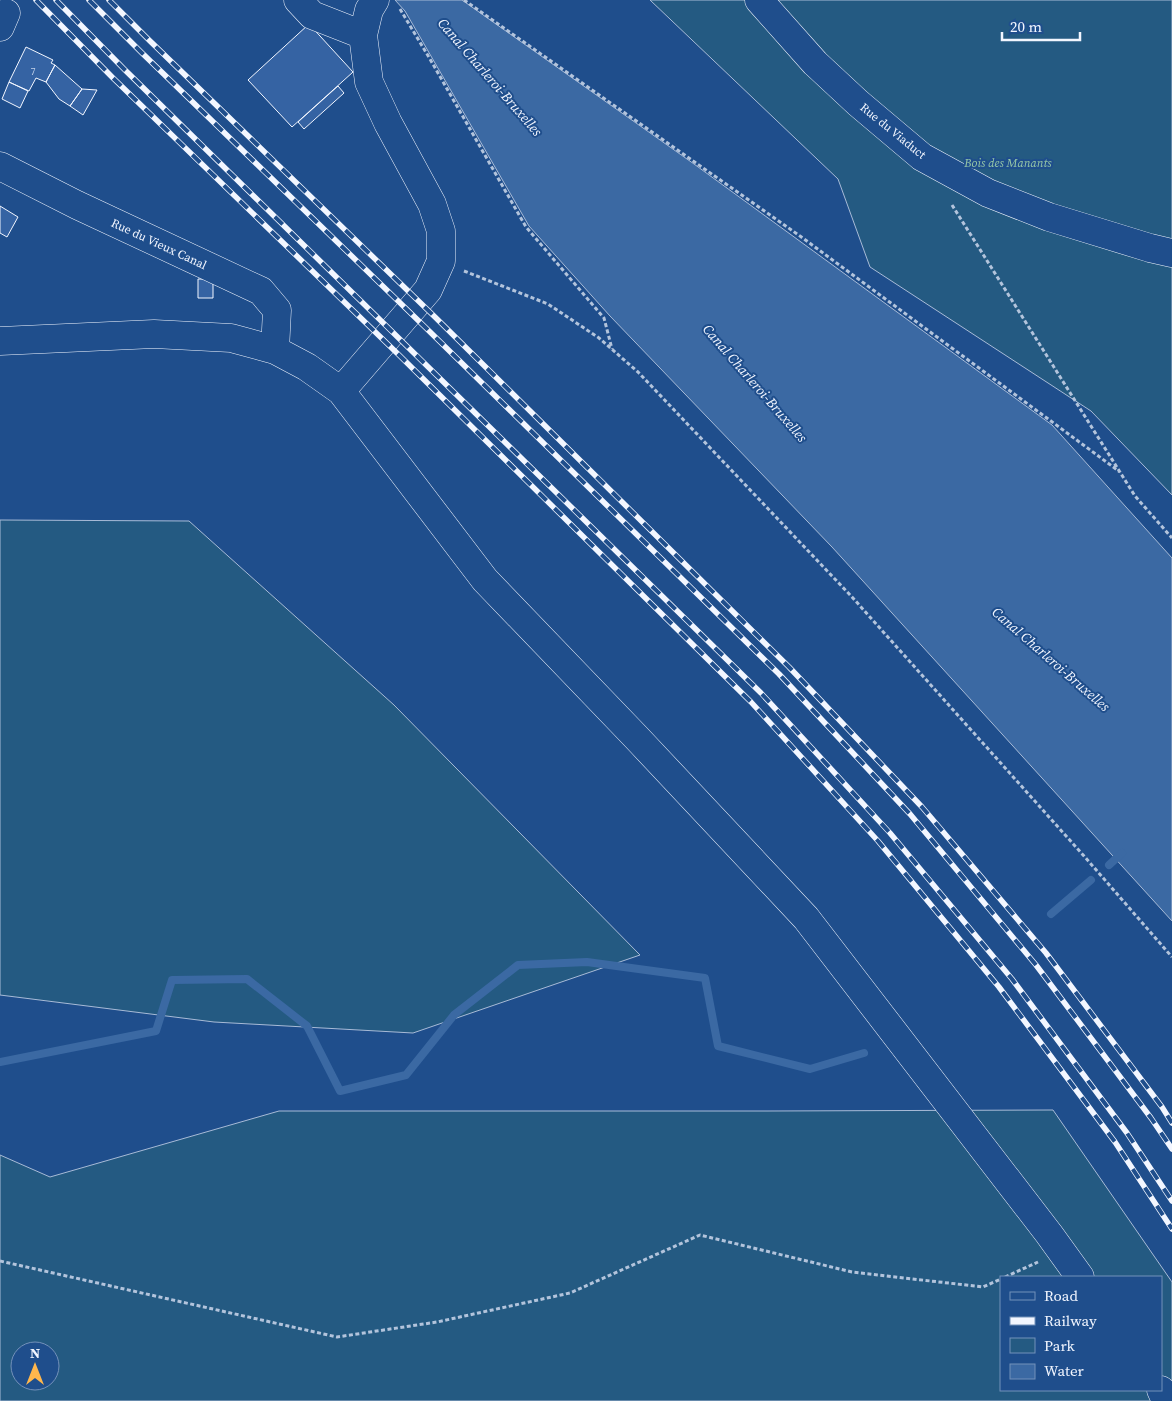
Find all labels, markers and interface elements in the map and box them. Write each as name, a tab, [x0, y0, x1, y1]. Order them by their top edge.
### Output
scale bar	[1002, 10, 1080, 42]
water label: Canal Charleroi-Bruxelles	[433, 14, 547, 141]
text: 20 m	[1010, 16, 1042, 37]
house number: 7	[31, 65, 36, 78]
street label: Rue du Viaduct	[857, 100, 929, 163]
park label: Bois des Manants	[963, 155, 1052, 171]
street label: Rue du Vieux Canal	[109, 215, 210, 273]
water label: Canal Charleroi-Bruxelles	[698, 320, 812, 447]
water label: Canal Charleroi-Bruxelles	[988, 602, 1115, 716]
legend	[1000, 1276, 1162, 1391]
text: Road	[1044, 1285, 1078, 1306]
text: Railway	[1044, 1310, 1097, 1331]
text: Park	[1044, 1335, 1076, 1356]
north arrow	[10, 1341, 60, 1391]
text: N	[30, 1343, 40, 1363]
text: Water	[1044, 1360, 1085, 1381]

